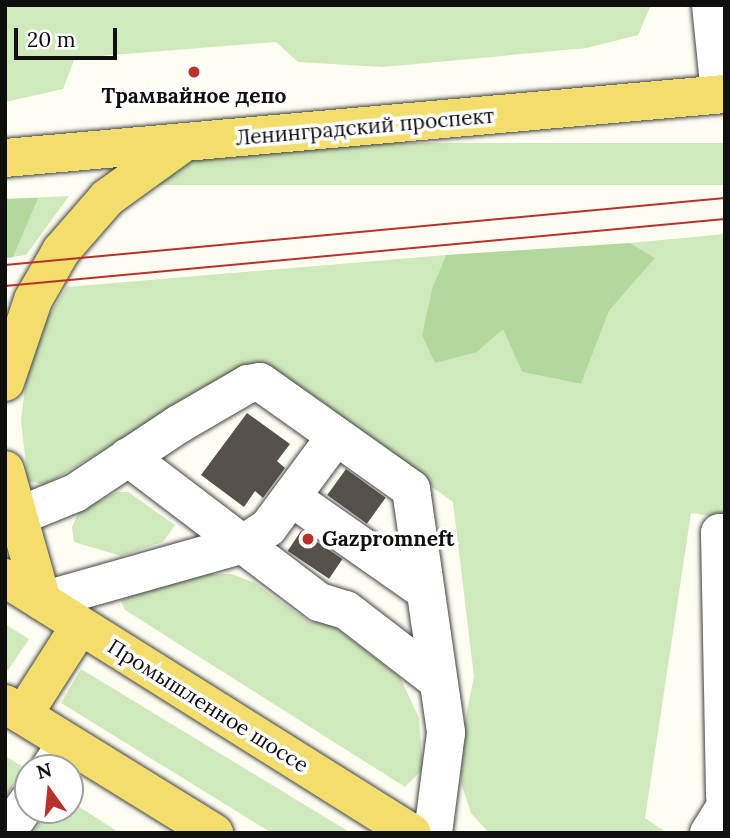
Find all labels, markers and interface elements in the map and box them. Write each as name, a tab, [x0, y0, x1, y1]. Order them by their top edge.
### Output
scale bar	[18, 14, 121, 58]
text: 20 m	[27, 26, 76, 53]
marker: Трамвайное депо	[186, 64, 202, 80]
place label: Трамвайное депо	[102, 83, 286, 109]
street label: Ленинградский проспект	[235, 103, 495, 151]
place label: Gazpromneft	[322, 526, 454, 552]
marker: Gazpromneft	[300, 531, 316, 547]
street label: Промышленное шоссе	[103, 634, 313, 778]
north arrow	[14, 754, 84, 824]
text: N	[34, 757, 54, 784]

